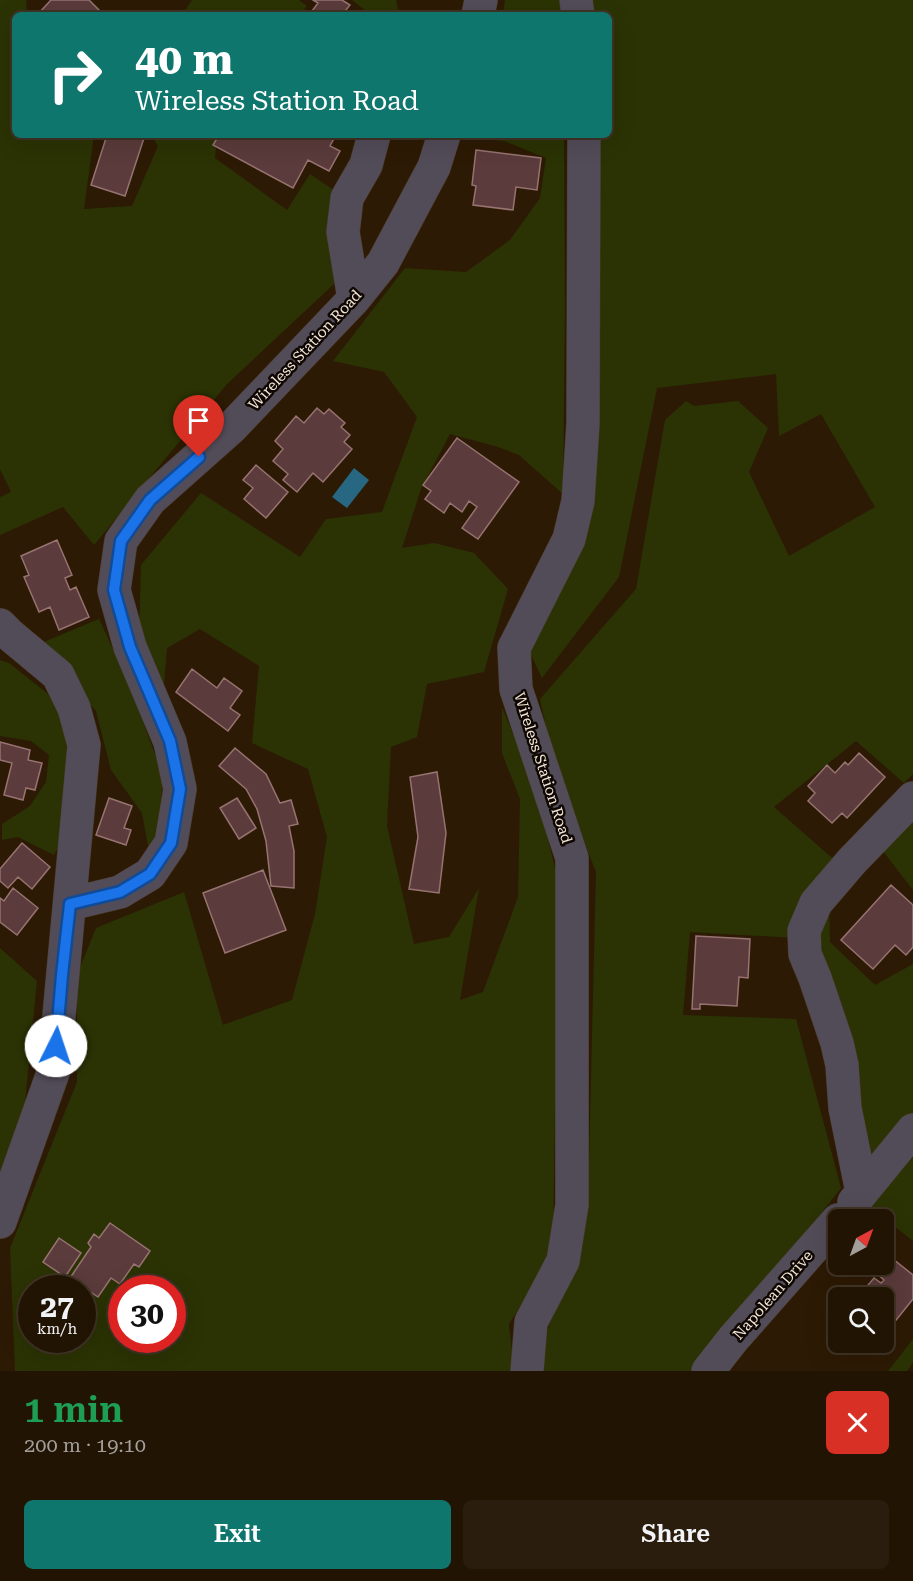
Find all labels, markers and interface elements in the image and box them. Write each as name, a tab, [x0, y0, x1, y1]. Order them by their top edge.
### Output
text: 40 m	[135, 35, 233, 84]
icon: right	[36, 36, 114, 114]
text: Wireless Station Road	[135, 85, 419, 117]
street label: Wireless Station Road	[245, 286, 366, 414]
pin	[173, 395, 224, 457]
icon: arrive	[182, 404, 215, 437]
street label: Wireless Station Road	[510, 690, 576, 846]
position arrow	[24, 1014, 88, 1078]
north arrow	[828, 1209, 894, 1275]
map controls	[828, 1209, 894, 1353]
street label: Napolean Drive	[729, 1247, 817, 1343]
speed limit sign: 30	[108, 1275, 186, 1353]
button: search	[828, 1287, 894, 1353]
text: 27	[40, 1289, 74, 1324]
text: km/h	[37, 1320, 77, 1338]
text: 1 min	[24, 1389, 123, 1431]
button: close	[826, 1391, 889, 1454]
text: 200 m · 19:10	[24, 1433, 146, 1457]
button: Exit	[24, 1500, 451, 1569]
button: Share	[463, 1500, 889, 1569]

